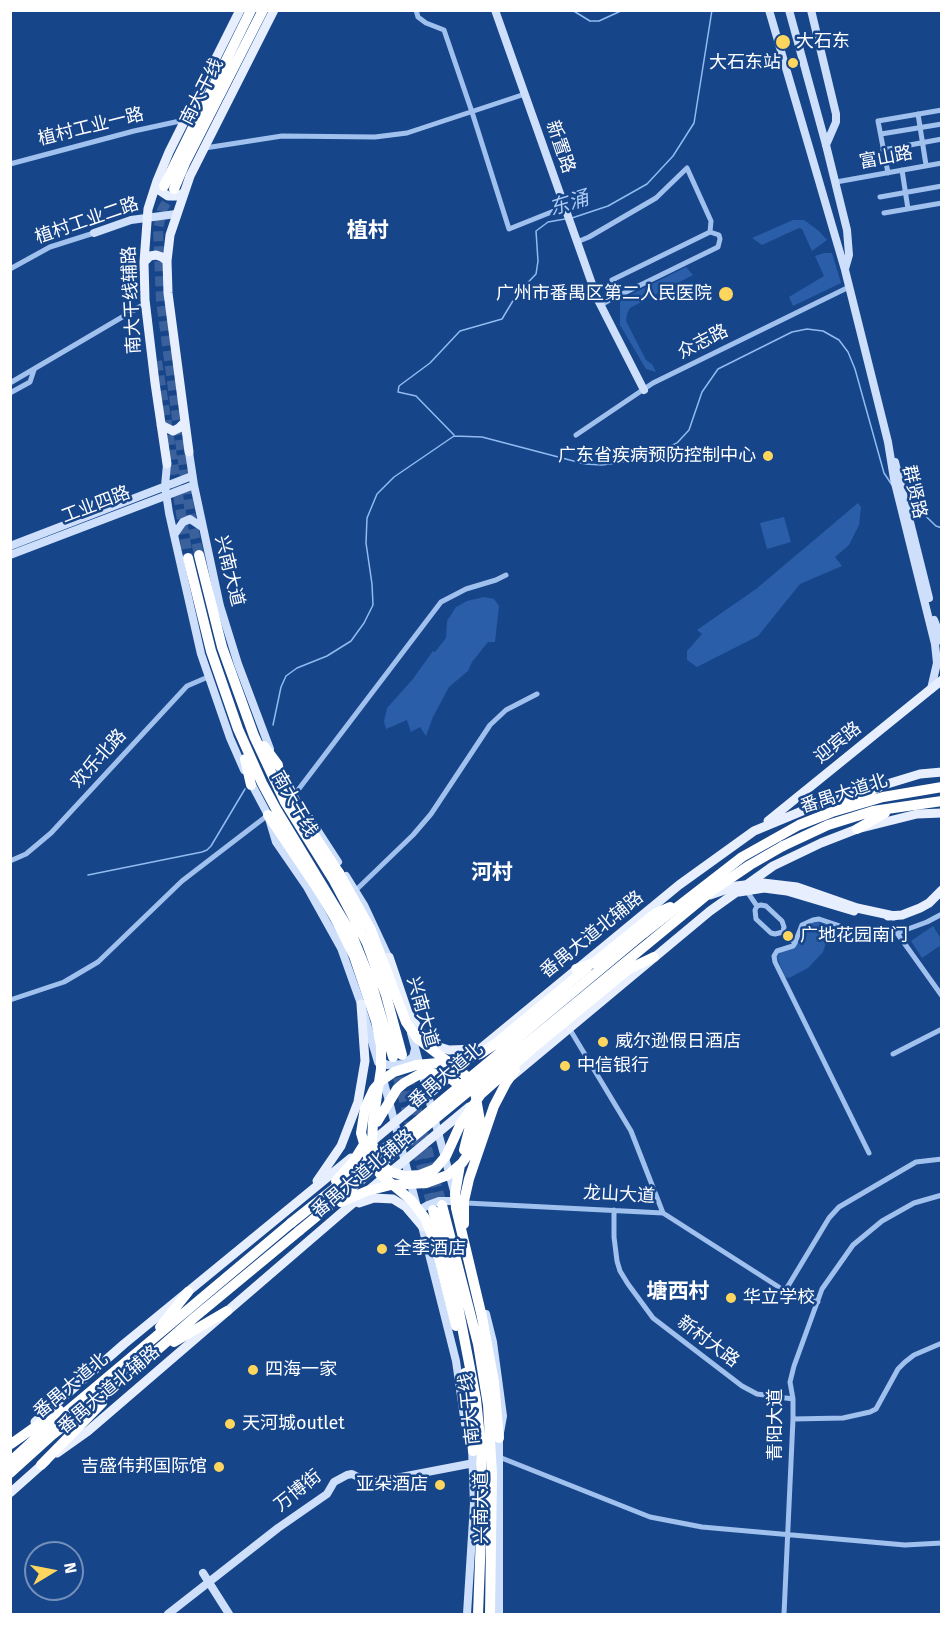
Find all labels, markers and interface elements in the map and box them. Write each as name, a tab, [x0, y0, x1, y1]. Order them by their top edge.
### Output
place label: 大石东	[796, 31, 850, 53]
marker: 大石东	[774, 33, 792, 51]
place label: 大石东站	[709, 52, 781, 74]
street label: 南大干线	[176, 55, 228, 129]
marker: 大石东站	[786, 56, 800, 70]
street label: 植村工业一路	[36, 103, 146, 151]
street label: 新置路	[541, 118, 579, 176]
street label: 富山路	[857, 142, 915, 174]
water label: 东涌	[546, 187, 592, 221]
street label: 植村工业二路	[32, 193, 142, 249]
district label: 植村	[347, 218, 389, 244]
street label: 南大干线辅路	[118, 246, 146, 354]
place label: 广州市番禺区第二人民医院	[496, 283, 712, 305]
marker: 广州市番禺区第二人民医院	[717, 285, 735, 303]
street label: 众志路	[674, 320, 732, 364]
place label: 广东省疾病预防控制中心	[558, 445, 756, 467]
marker: 广东省疾病预防控制中心	[761, 449, 775, 463]
street label: 群贤路	[897, 463, 931, 521]
street label: 工业四路	[59, 482, 133, 528]
street label: 兴南大道	[210, 533, 248, 609]
street label: 迎宾路	[810, 718, 866, 768]
street label: 欢乐北路	[67, 725, 131, 793]
street label: 南大干线	[267, 767, 321, 841]
street label: 番禺大道北	[798, 770, 890, 818]
district label: 河村	[471, 860, 513, 886]
street label: 番禺大道北辅路	[536, 887, 648, 983]
place label: 广地花园南门	[800, 925, 908, 947]
marker: 广地花园南门	[781, 929, 795, 943]
street label: 兴南大道	[402, 974, 442, 1050]
place label: 威尔逊假日酒店	[615, 1031, 741, 1053]
marker: 威尔逊假日酒店	[596, 1035, 610, 1049]
street label: 番禺大道北	[405, 1039, 487, 1113]
place label: 中信银行	[577, 1055, 649, 1077]
marker: 中信银行	[558, 1059, 572, 1073]
street label: 番禺大道北铺路	[308, 1125, 418, 1223]
street label: 龙山大道	[582, 1182, 656, 1208]
place label: 全季酒店	[394, 1238, 466, 1260]
marker: 全季酒店	[375, 1242, 389, 1256]
district label: 塘西村	[647, 1279, 709, 1305]
place label: 华立学校	[743, 1287, 815, 1309]
marker: 华立学校	[724, 1291, 738, 1305]
street label: 新村大路	[673, 1312, 743, 1372]
street label: 番禺大道北辅路	[54, 1341, 164, 1439]
street label: 番禺大道北	[30, 1349, 112, 1423]
place label: 四海一家	[265, 1359, 337, 1381]
marker: 四海一家	[246, 1363, 260, 1377]
street label: 南大干线	[455, 1372, 485, 1446]
street label: 青阳大道	[765, 1389, 787, 1461]
place label: 天河城outlet	[242, 1413, 345, 1435]
marker: 天河城outlet	[223, 1417, 237, 1431]
place label: 吉盛伟邦国际馆	[81, 1456, 207, 1478]
marker: 吉盛伟邦国际馆	[212, 1460, 226, 1474]
street label: 万博街	[270, 1466, 326, 1516]
street label: 兴南大道	[471, 1472, 493, 1544]
place label: 亚朵酒店	[356, 1474, 428, 1496]
marker: 亚朵酒店	[433, 1478, 447, 1492]
north arrow	[24, 1541, 84, 1601]
text: N	[60, 1561, 81, 1575]

